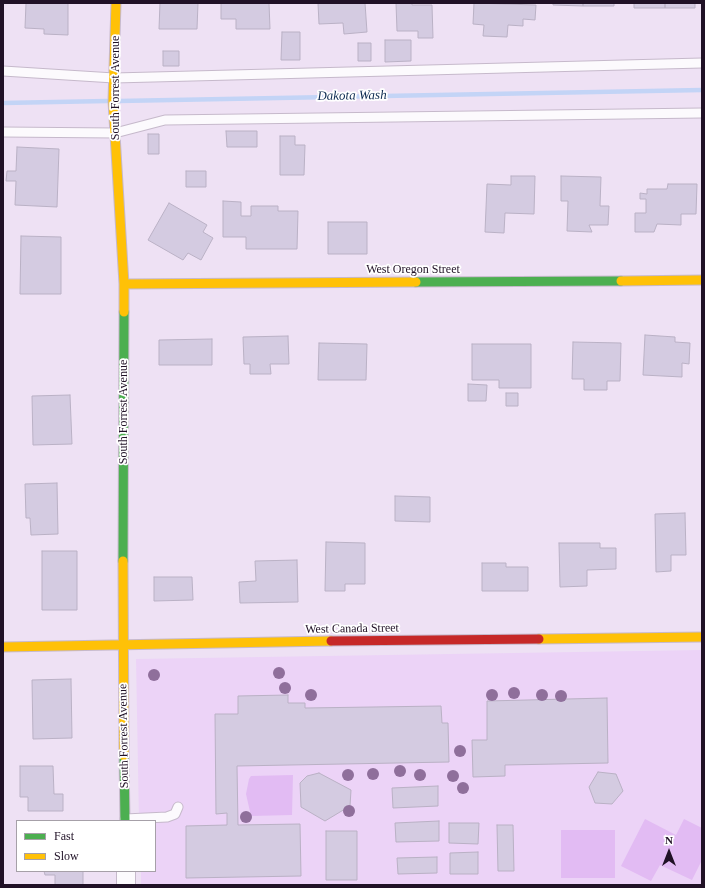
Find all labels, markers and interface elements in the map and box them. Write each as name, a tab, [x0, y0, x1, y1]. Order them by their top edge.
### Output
street label: South Forrest Avenue	[109, 36, 123, 140]
water label: Dakota Wash	[317, 88, 387, 104]
street label: West Oregon Street	[366, 263, 460, 277]
street label: South Forrest Avenue	[117, 360, 131, 464]
street label: West Canada Street	[305, 621, 399, 637]
street label: South Forrest Avenue	[116, 684, 132, 788]
legend	[16, 820, 156, 872]
text: Fast	[54, 829, 74, 843]
north arrow	[649, 832, 689, 872]
text: N	[665, 834, 673, 846]
text: Slow	[54, 849, 79, 863]

